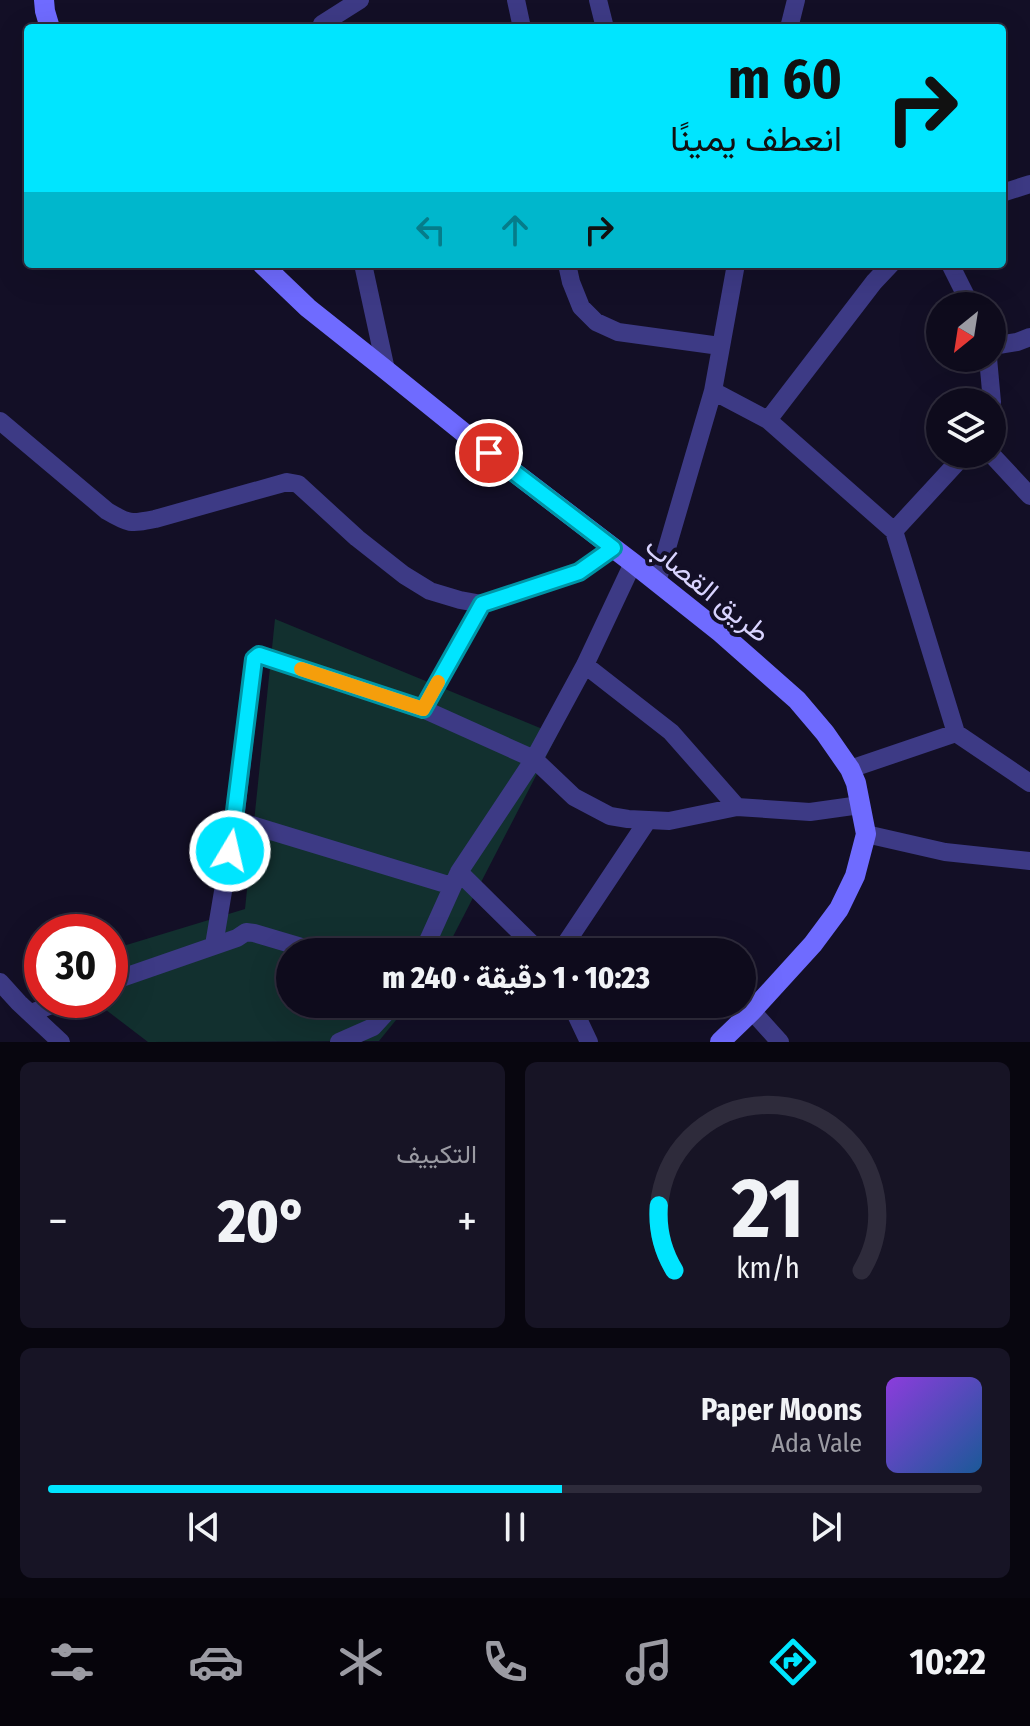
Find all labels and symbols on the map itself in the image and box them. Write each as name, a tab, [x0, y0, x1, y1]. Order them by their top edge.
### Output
north arrow	[926, 292, 1006, 372]
pin	[455, 419, 523, 487]
street label: طريق القصاب	[638, 529, 776, 650]
position arrow	[188, 809, 272, 893]
speed limit sign: 30	[24, 914, 128, 1018]

